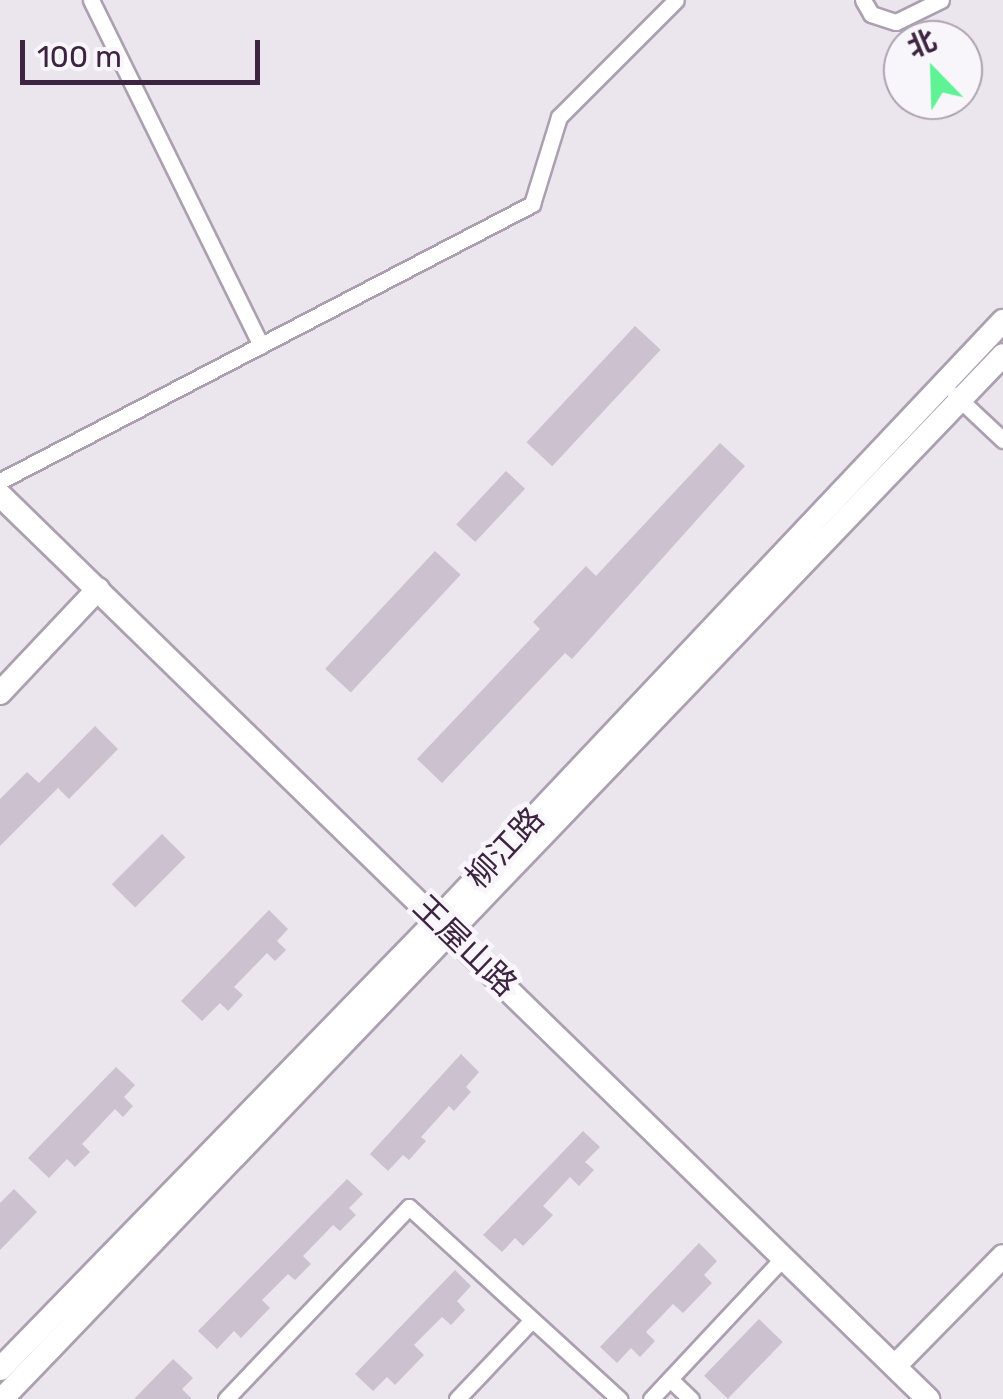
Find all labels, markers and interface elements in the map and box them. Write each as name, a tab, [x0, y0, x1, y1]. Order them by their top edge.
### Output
scale bar	[25, 20, 265, 82]
north arrow	[883, 20, 983, 120]
text: 北	[903, 23, 941, 64]
text: 100 m	[37, 39, 122, 75]
street label: 柳江路	[458, 800, 552, 896]
street label: 王屋山路	[406, 888, 524, 1004]

